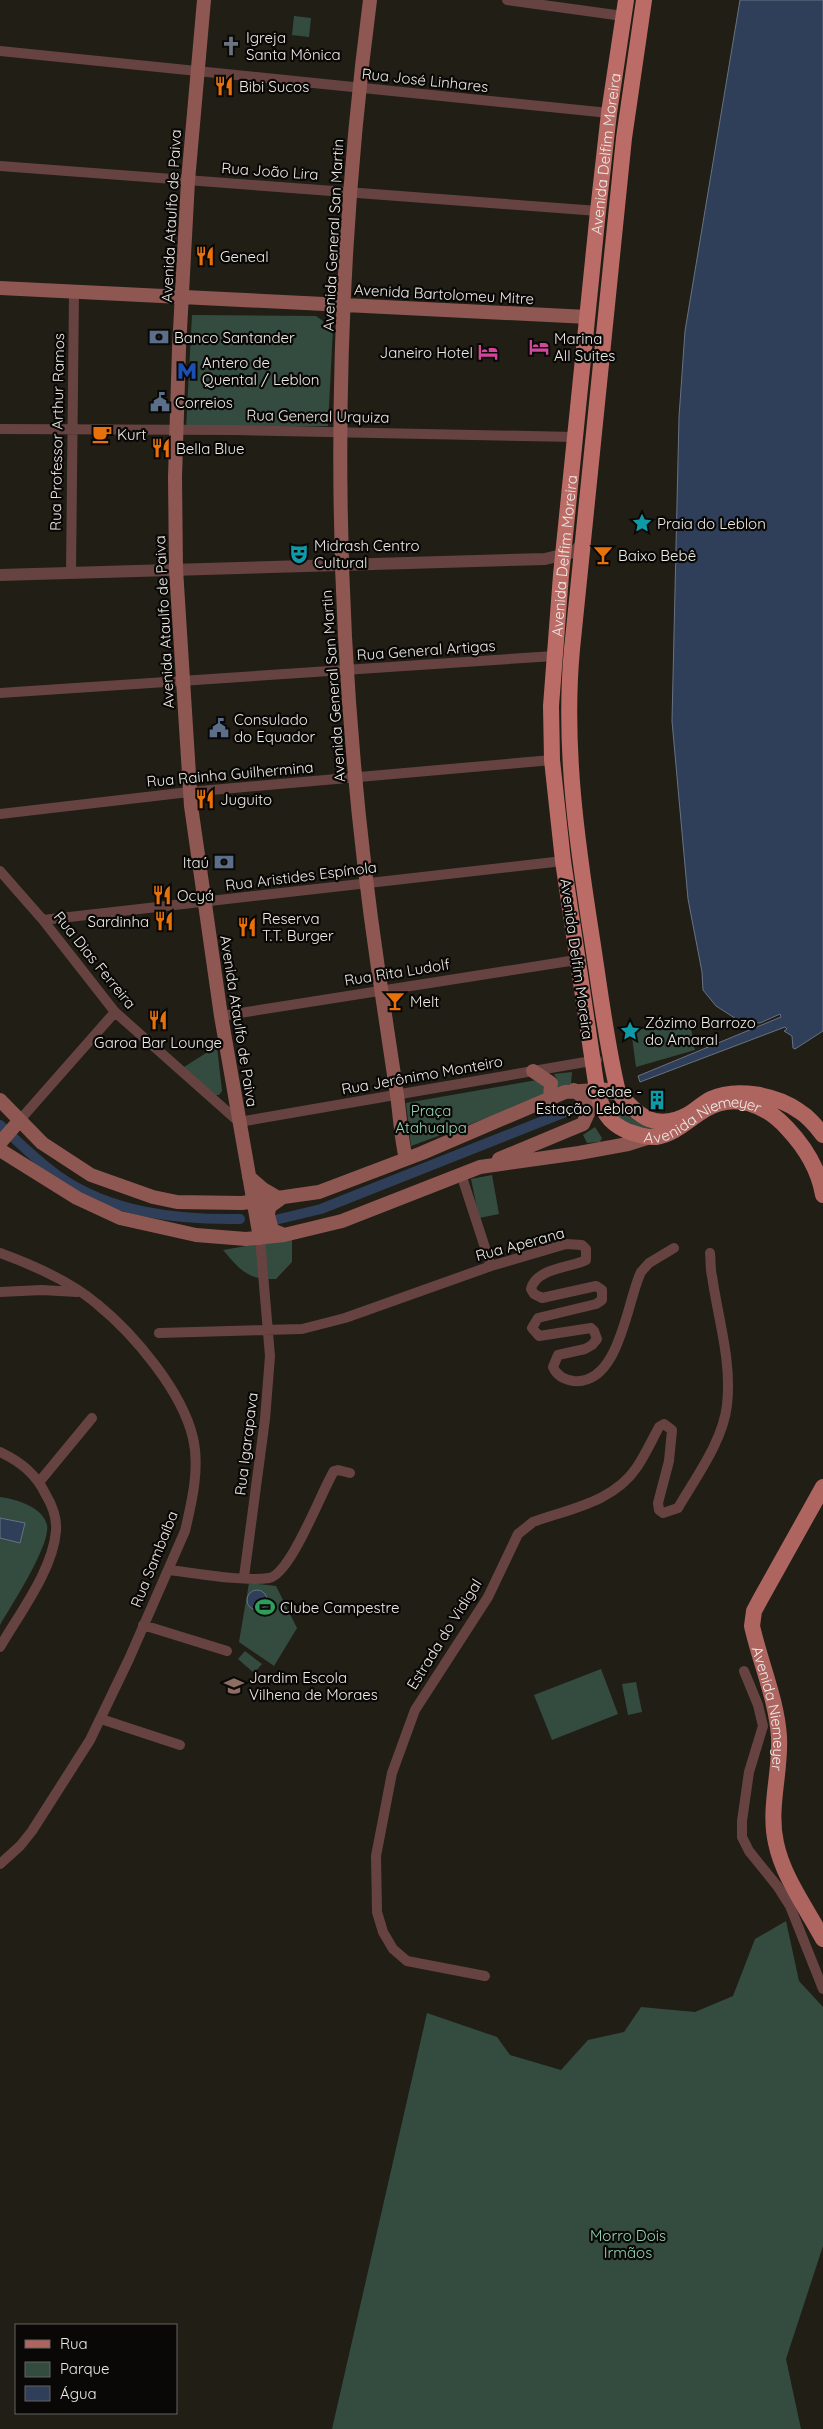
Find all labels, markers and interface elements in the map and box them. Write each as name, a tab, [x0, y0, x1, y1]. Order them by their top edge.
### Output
place label: Igreja Santa Mônica	[246, 28, 341, 64]
church icon: Igreja Santa Mônica	[220, 35, 242, 57]
street label: Rua José Linhares	[361, 64, 489, 96]
street label: Avenida Delfim Moreira	[586, 72, 624, 235]
restaurant icon: Bibi Sucos	[213, 75, 235, 97]
place label: Bibi Sucos	[239, 77, 309, 96]
street label: Avenida Ataulfo de Paiva	[157, 129, 185, 303]
street label: Avenida General San Martin	[318, 138, 348, 332]
street label: Rua João Lira	[221, 158, 319, 184]
restaurant icon: Geneal	[194, 245, 216, 267]
place label: Geneal	[220, 247, 269, 266]
street label: Avenida Bartolomeu Mitre	[354, 280, 534, 308]
bank icon: Banco Santander	[148, 326, 170, 348]
place label: Banco Santander	[174, 328, 295, 347]
place label: Marina All Suites	[554, 329, 615, 365]
street label: Rua Professor Arthur Ramos	[46, 333, 68, 531]
hotel icon: Marina All Suites	[528, 336, 550, 358]
hotel icon: Janeiro Hotel	[477, 341, 499, 363]
place label: Janeiro Hotel	[380, 343, 473, 362]
place label: Antero de Quental / Leblon	[202, 353, 320, 389]
metro station icon: Antero de Quental / Leblon	[176, 360, 198, 382]
public building icon: Correios	[149, 391, 171, 413]
place label: Correios	[175, 393, 233, 412]
street label: Rua General Urquiza	[246, 405, 390, 427]
cafe icon: Kurt	[91, 423, 113, 445]
place label: Kurt	[117, 425, 146, 444]
restaurant icon: Bella Blue	[150, 437, 172, 459]
place label: Bella Blue	[176, 439, 244, 458]
street label: Avenida Delfim Moreira	[547, 474, 581, 637]
place icon: Praia do Leblon	[631, 512, 653, 534]
place label: Praia do Leblon	[657, 514, 766, 533]
street label: Avenida Ataulfo de Paiva	[150, 535, 178, 709]
place label: Midrash Centro Cultural	[314, 536, 420, 572]
theatre icon: Midrash Centro Cultural	[288, 543, 310, 565]
bar icon: Baixo Bebê	[592, 544, 614, 566]
place label: Baixo Bebê	[618, 546, 696, 565]
street label: Avenida General San Martin	[317, 589, 349, 783]
street label: Rua General Artigas	[356, 636, 496, 664]
place label: Consulado do Equador	[234, 710, 316, 746]
public building icon: Consulado do Equador	[208, 717, 230, 739]
street label: Rua Rainha Guilhermina	[146, 757, 314, 791]
restaurant icon: Juguito	[194, 788, 216, 810]
place label: Juguito	[220, 790, 272, 809]
bank icon: Itaú	[213, 851, 235, 873]
place label: Itaú	[183, 853, 209, 872]
street label: Rua Aristides Espínola	[224, 857, 378, 895]
street label: Avenida Delfim Moreira	[556, 877, 598, 1041]
restaurant icon: Ocyá	[151, 884, 173, 906]
place label: Ocyá	[177, 886, 214, 905]
street label: Rua Dias Ferreira	[50, 907, 140, 1013]
place label: Reserva T.T. Burger	[262, 909, 334, 945]
restaurant icon: Sardinha	[153, 910, 175, 932]
place label: Sardinha	[87, 912, 149, 931]
restaurant icon: Reserva T.T. Burger	[236, 916, 258, 938]
street label: Avenida Ataulfo de Paiva	[216, 934, 262, 1108]
street label: Rua Rita Ludolf	[343, 954, 452, 990]
bar icon: Melt	[384, 990, 406, 1012]
place label: Melt	[410, 992, 439, 1011]
restaurant icon: Garoa Bar Lounge	[147, 1009, 169, 1031]
place label: Zózimo Barrozo do Amaral	[645, 1013, 756, 1049]
place icon: Zózimo Barrozo do Amaral	[619, 1020, 641, 1042]
place label: Garoa Bar Lounge	[94, 1033, 222, 1052]
street label: Rua Jerônimo Monteiro	[340, 1051, 504, 1099]
place label: Cedae - Estação Leblon	[536, 1082, 642, 1118]
building icon: Cedae - Estação Leblon	[646, 1089, 668, 1111]
street label: Avenida Niemeyer	[643, 1092, 765, 1147]
park label: Praça Atahualpa	[395, 1101, 467, 1137]
street label: Rua Aperana	[473, 1223, 567, 1265]
street label: Rua Igarapava	[230, 1392, 262, 1496]
street label: Rua Sambaíba	[126, 1508, 182, 1610]
street label: Estrada do Vidigal	[402, 1575, 486, 1693]
sports icon: Clube Campestre	[254, 1596, 276, 1618]
place label: Clube Campestre	[280, 1598, 400, 1617]
street label: Avenida Niemeyer	[748, 1644, 789, 1772]
place label: Jardim Escola Vilhena de Moraes	[249, 1668, 378, 1704]
school or university icon: Jardim Escola Vilhena de Moraes	[223, 1675, 245, 1697]
park label: Morro Dois Irmãos	[590, 2226, 666, 2262]
legend	[15, 2324, 178, 2414]
text: Rua	[60, 2334, 88, 2353]
text: Parque	[60, 2359, 110, 2378]
text: Água	[60, 2384, 97, 2403]

